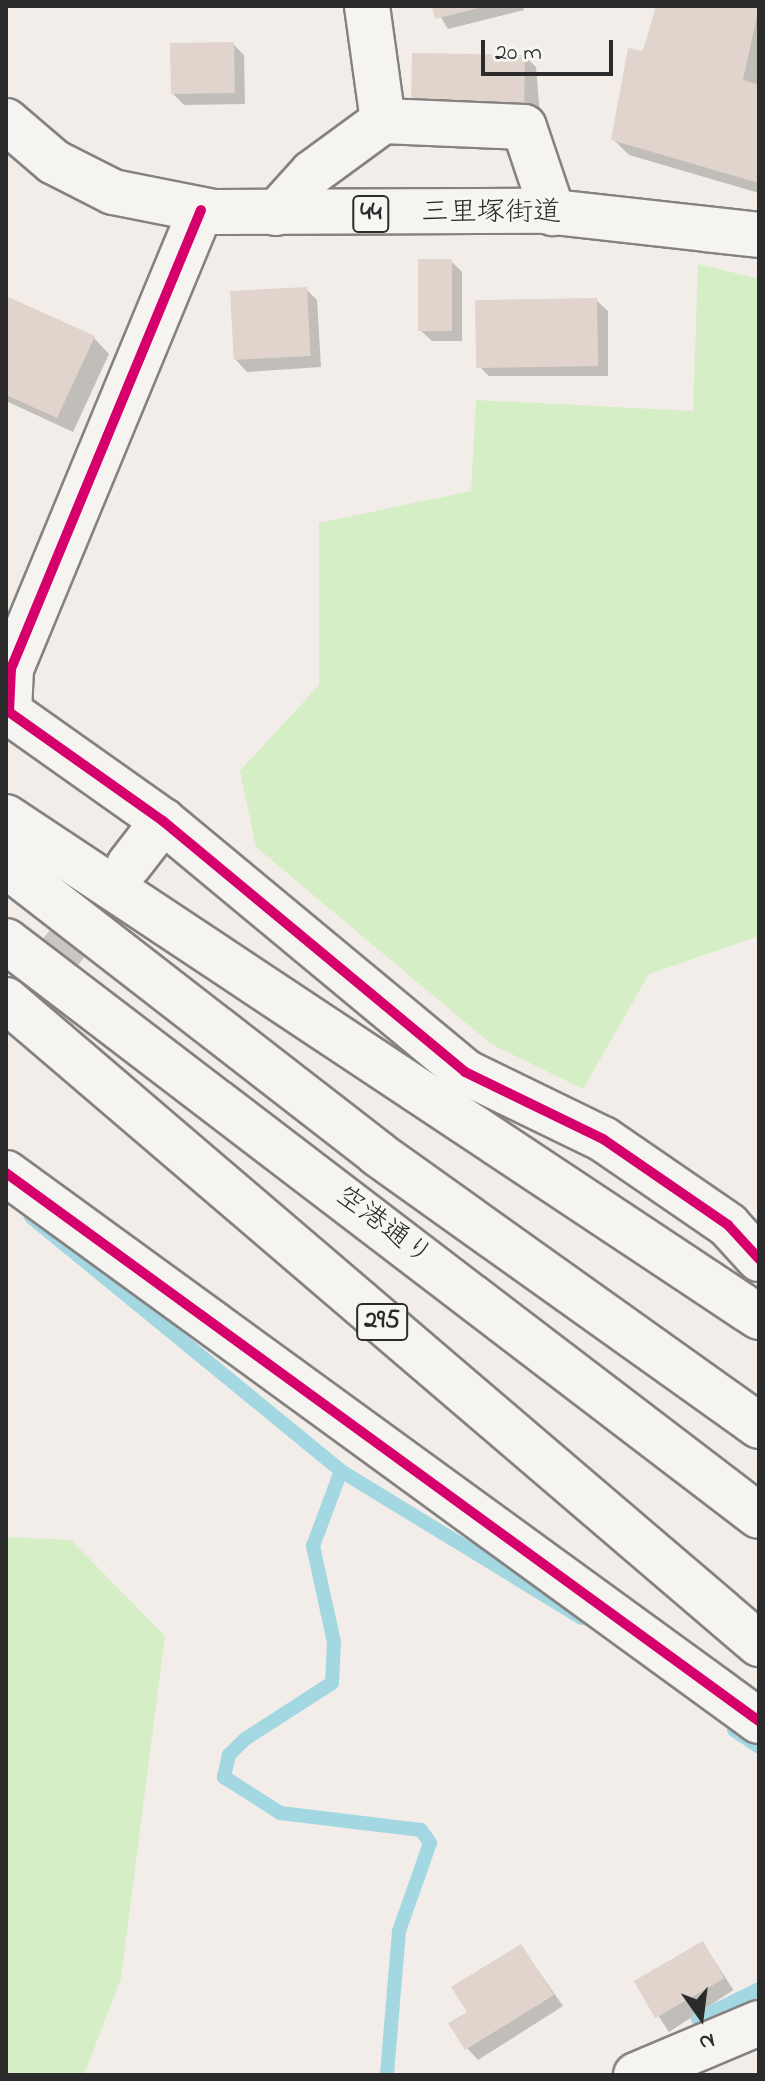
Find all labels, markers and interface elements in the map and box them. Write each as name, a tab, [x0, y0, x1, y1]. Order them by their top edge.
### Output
scale bar	[485, 24, 617, 74]
text: 20 m	[495, 36, 542, 71]
road number: 44	[351, 192, 391, 236]
street label: 三里塚街道	[421, 197, 561, 231]
street label: 空港通り	[328, 1180, 438, 1274]
road number: 295	[356, 1300, 408, 1344]
north arrow	[661, 1977, 741, 2057]
text: N	[696, 2023, 718, 2058]

